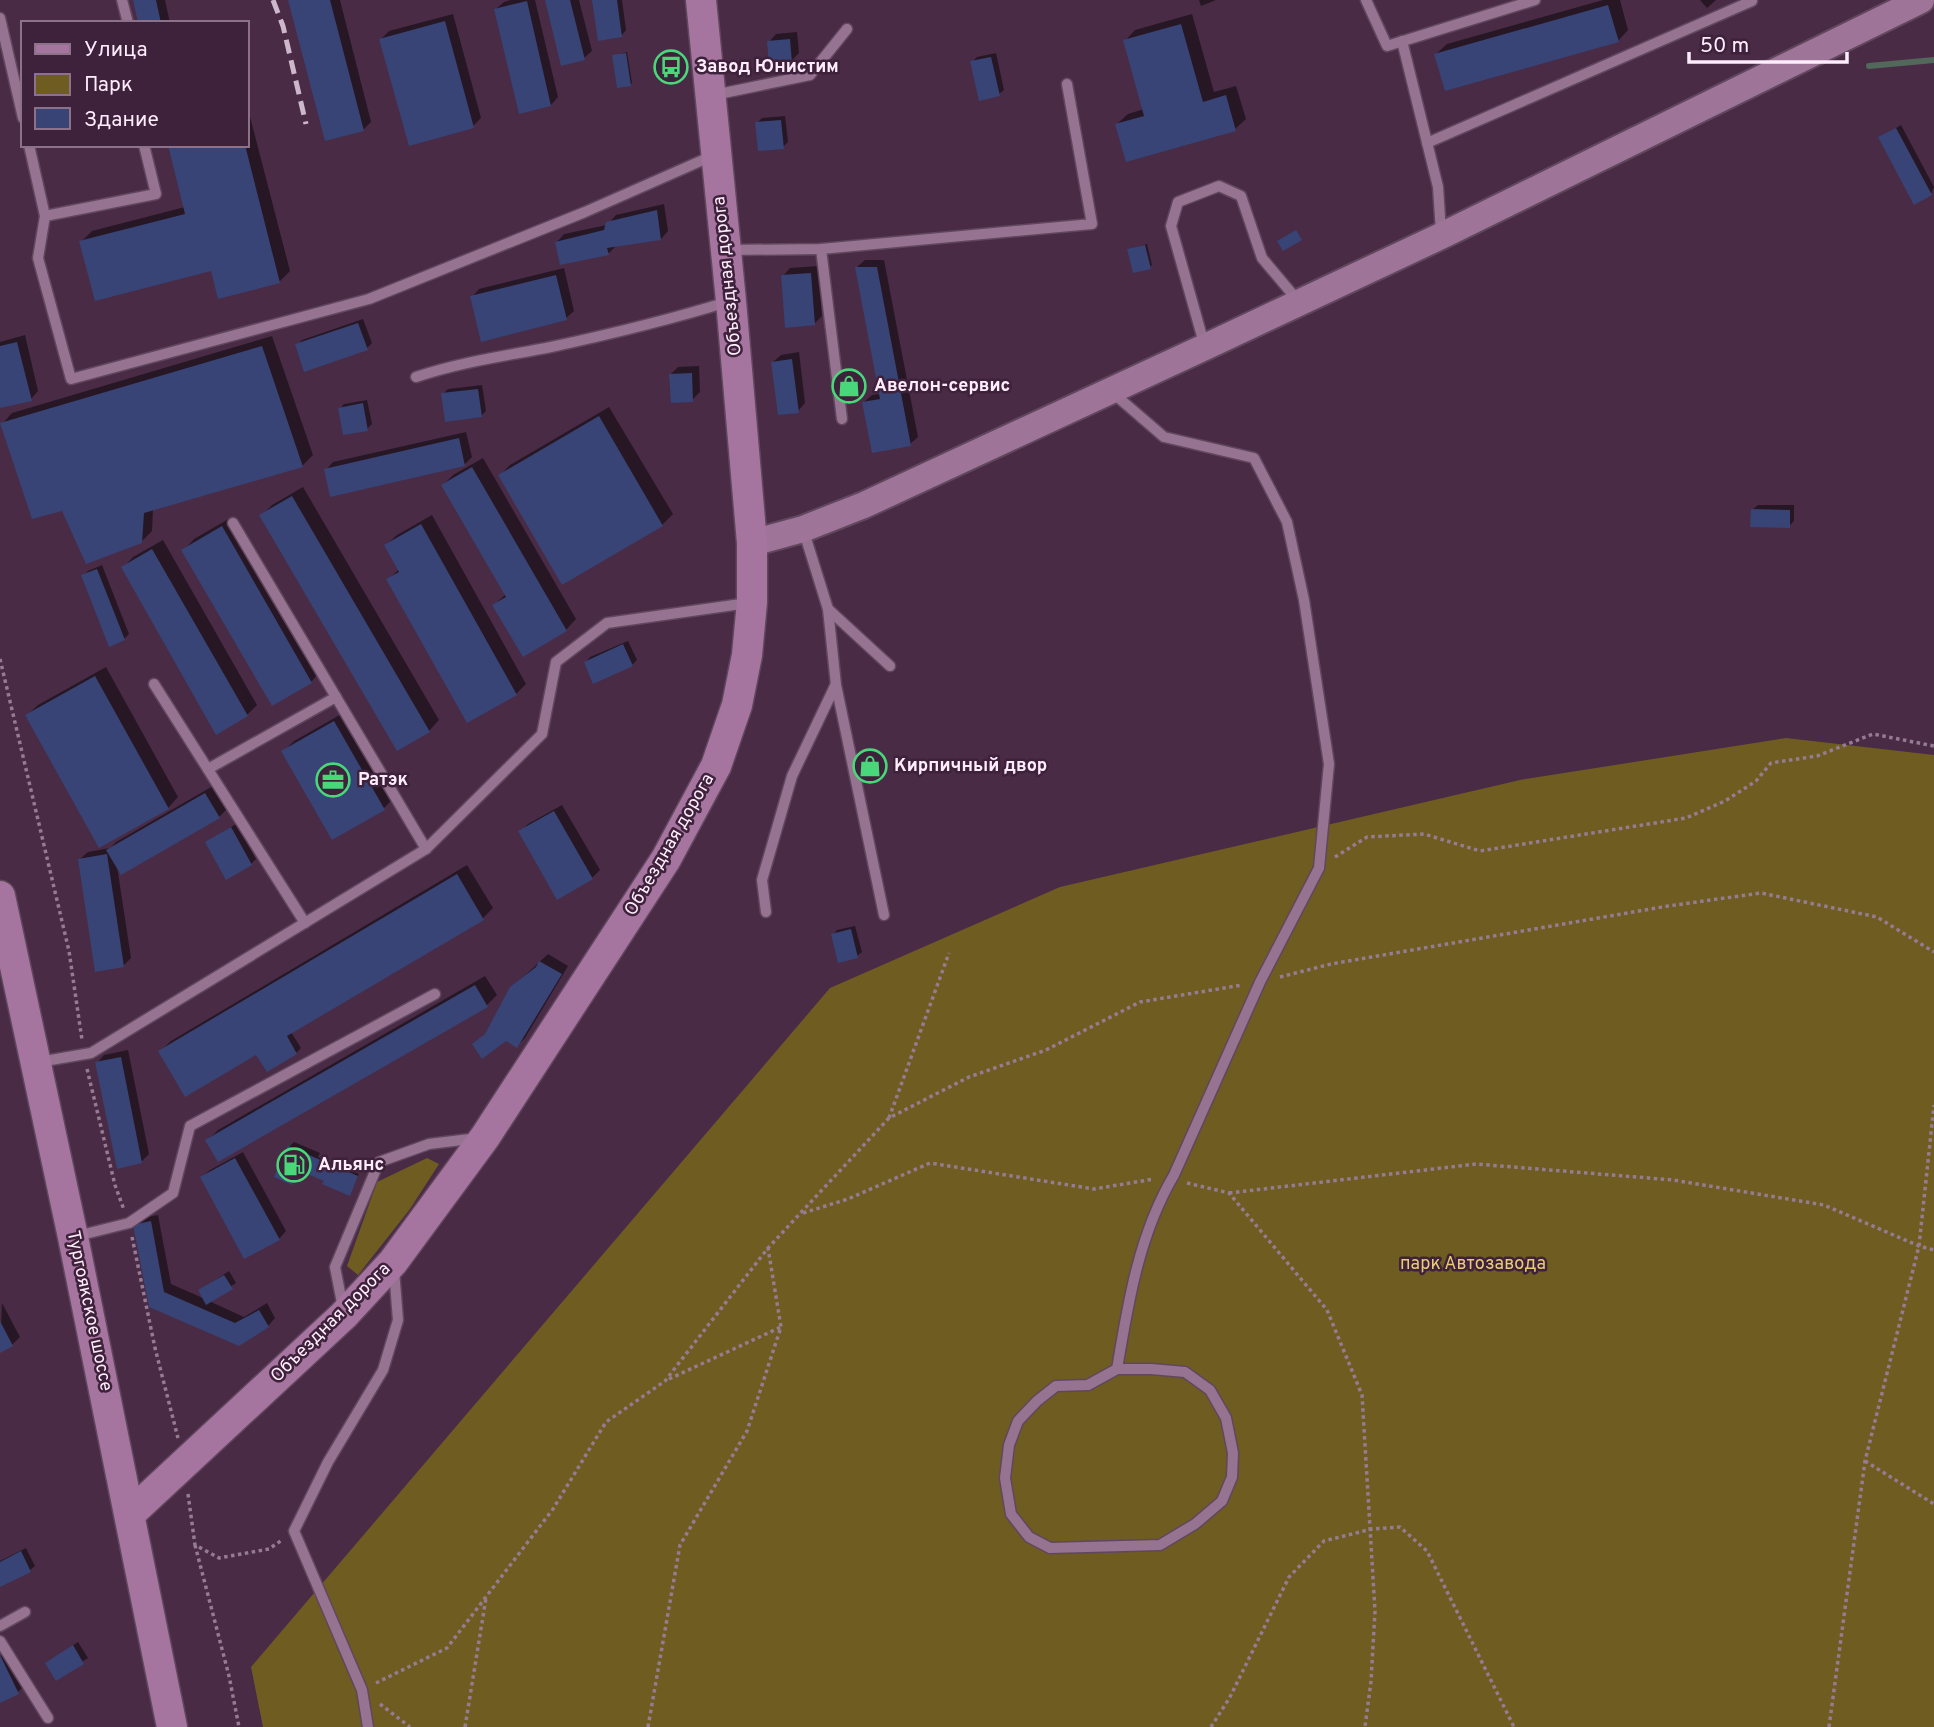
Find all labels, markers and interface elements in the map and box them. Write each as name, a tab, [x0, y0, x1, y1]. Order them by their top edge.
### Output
legend	[21, 21, 248, 147]
scale bar	[1689, 21, 1846, 65]
text: 50 m	[1700, 33, 1749, 60]
text: Улица	[84, 37, 148, 64]
bus stop icon: Завод Юнистим	[652, 48, 690, 86]
place label: Завод Юнистим	[696, 56, 839, 79]
text: Парк	[84, 72, 133, 99]
text: Здание	[84, 107, 159, 134]
street label: Объездная дорога	[708, 195, 748, 357]
shop icon: Авелон-сервис	[830, 367, 868, 405]
place label: Авелон-сервис	[874, 375, 1010, 398]
shop icon: Кирпичный двор	[851, 747, 889, 785]
place label: Кирпичный двор	[894, 755, 1047, 778]
office icon: Ратэк	[314, 761, 352, 799]
place label: Ратэк	[358, 769, 409, 792]
street label: Объездная дорога	[620, 770, 720, 920]
fuel station icon: Альянс	[275, 1146, 313, 1184]
place label: Альянс	[318, 1154, 384, 1177]
street label: Тургоякское шоссе	[61, 1229, 117, 1393]
park label: парк Автозавода	[1400, 1253, 1546, 1276]
street label: Объездная дорога	[266, 1258, 396, 1388]

